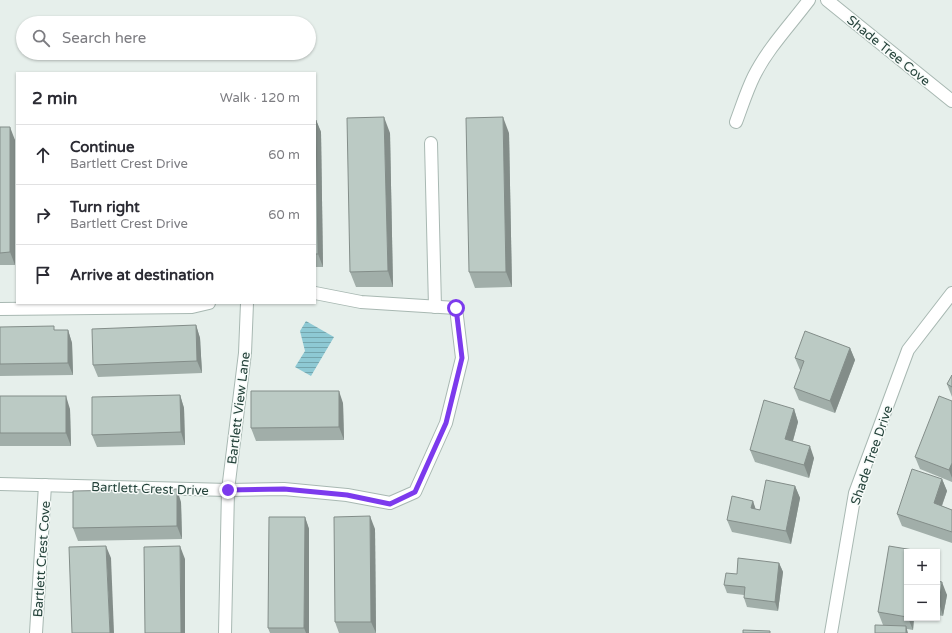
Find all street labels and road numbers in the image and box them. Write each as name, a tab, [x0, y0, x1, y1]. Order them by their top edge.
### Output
street label: Shade Tree Cove	[843, 12, 933, 89]
street label: Bartlett View Lane	[224, 351, 254, 465]
street label: Shade Tree Drive	[847, 404, 896, 507]
street label: Bartlett Crest Drive	[91, 479, 209, 499]
street label: Bartlett Crest Cove	[30, 500, 54, 618]

